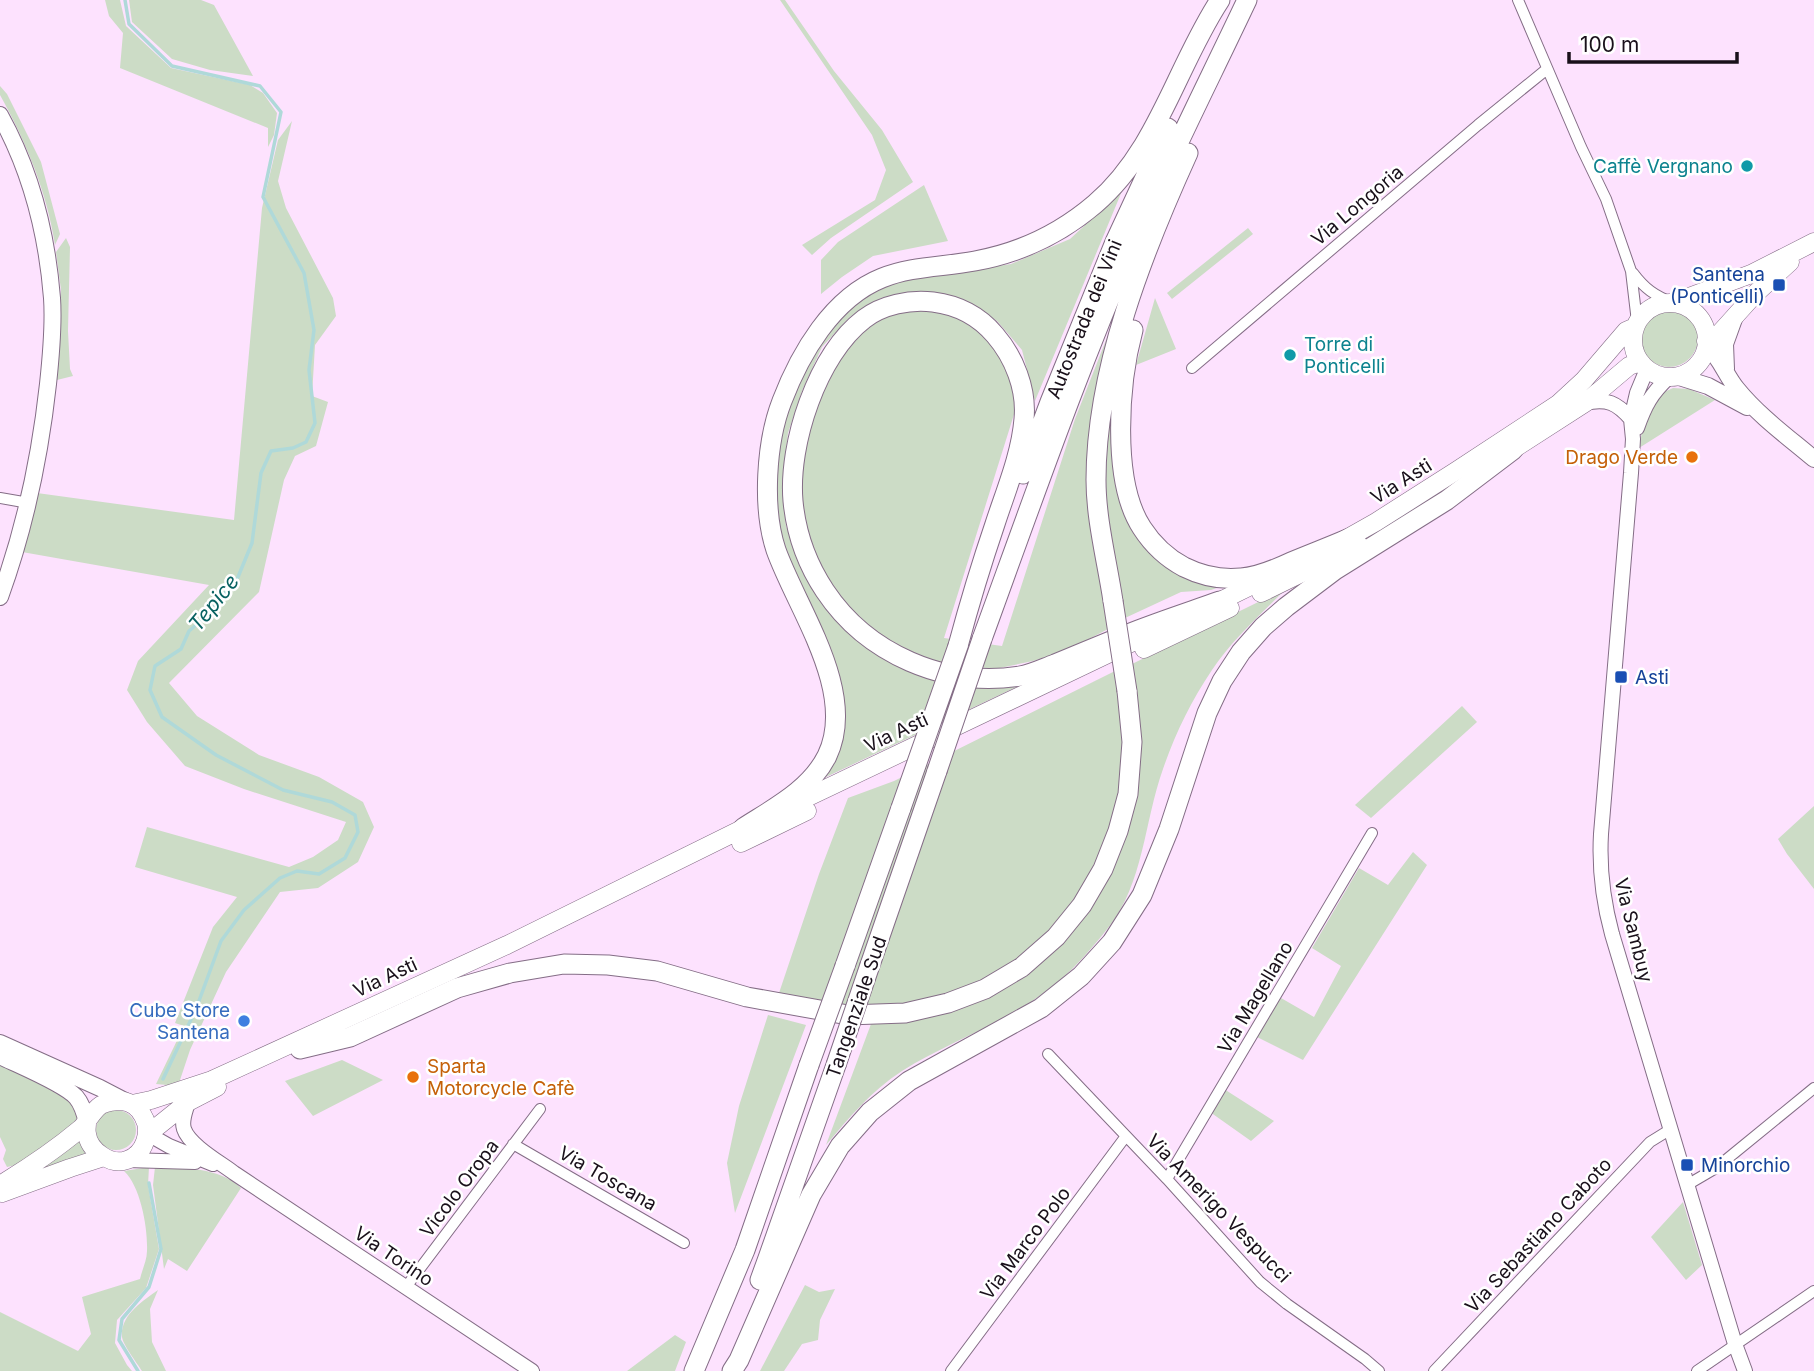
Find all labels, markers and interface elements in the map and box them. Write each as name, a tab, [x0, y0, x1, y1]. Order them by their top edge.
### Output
scale bar	[1569, 21, 1737, 65]
text: 100 m	[1580, 32, 1639, 57]
place label: Caffè Vergnano	[1593, 155, 1733, 178]
marker: Caffè Vergnano	[1739, 158, 1755, 174]
street label: Via Longoria	[1307, 160, 1408, 250]
street label: Autostrada dei Vini	[1042, 236, 1127, 402]
place label: Santena (Ponticelli)	[1670, 263, 1765, 308]
marker: Santena (Ponticelli)	[1771, 277, 1787, 293]
place label: Torre di Ponticelli	[1304, 333, 1385, 378]
marker: Torre di Ponticelli	[1282, 347, 1298, 363]
place label: Drago Verde	[1565, 446, 1678, 469]
marker: Drago Verde	[1684, 449, 1700, 465]
street label: Via Asti	[1366, 454, 1436, 509]
water label: Tepice	[183, 569, 244, 636]
place label: Asti	[1635, 666, 1669, 689]
marker: Asti	[1613, 669, 1629, 685]
street label: Via Asti	[861, 708, 932, 757]
street label: Via Sambuy	[1609, 876, 1658, 985]
street label: Tangenziale Sud	[821, 933, 892, 1081]
street label: Via Magellano	[1213, 937, 1298, 1058]
street label: Via Asti	[350, 953, 421, 1002]
place label: Cube Store Santena	[129, 999, 230, 1044]
marker: Cube Store Santena	[236, 1013, 252, 1029]
place label: Sparta Motorcycle Cafè	[427, 1055, 575, 1100]
marker: Sparta Motorcycle Cafè	[405, 1069, 421, 1085]
street label: Via Amerigo Vespucci	[1142, 1129, 1295, 1287]
street label: Vicolo Oropa	[415, 1135, 504, 1242]
street label: Via Toscana	[555, 1141, 661, 1216]
street label: Via Sebastiano Caboto	[1460, 1153, 1616, 1318]
place label: Minorchio	[1701, 1154, 1790, 1177]
marker: Minorchio	[1679, 1157, 1695, 1173]
street label: Via Marco Polo	[975, 1182, 1075, 1304]
street label: Via Torino	[350, 1222, 438, 1291]

